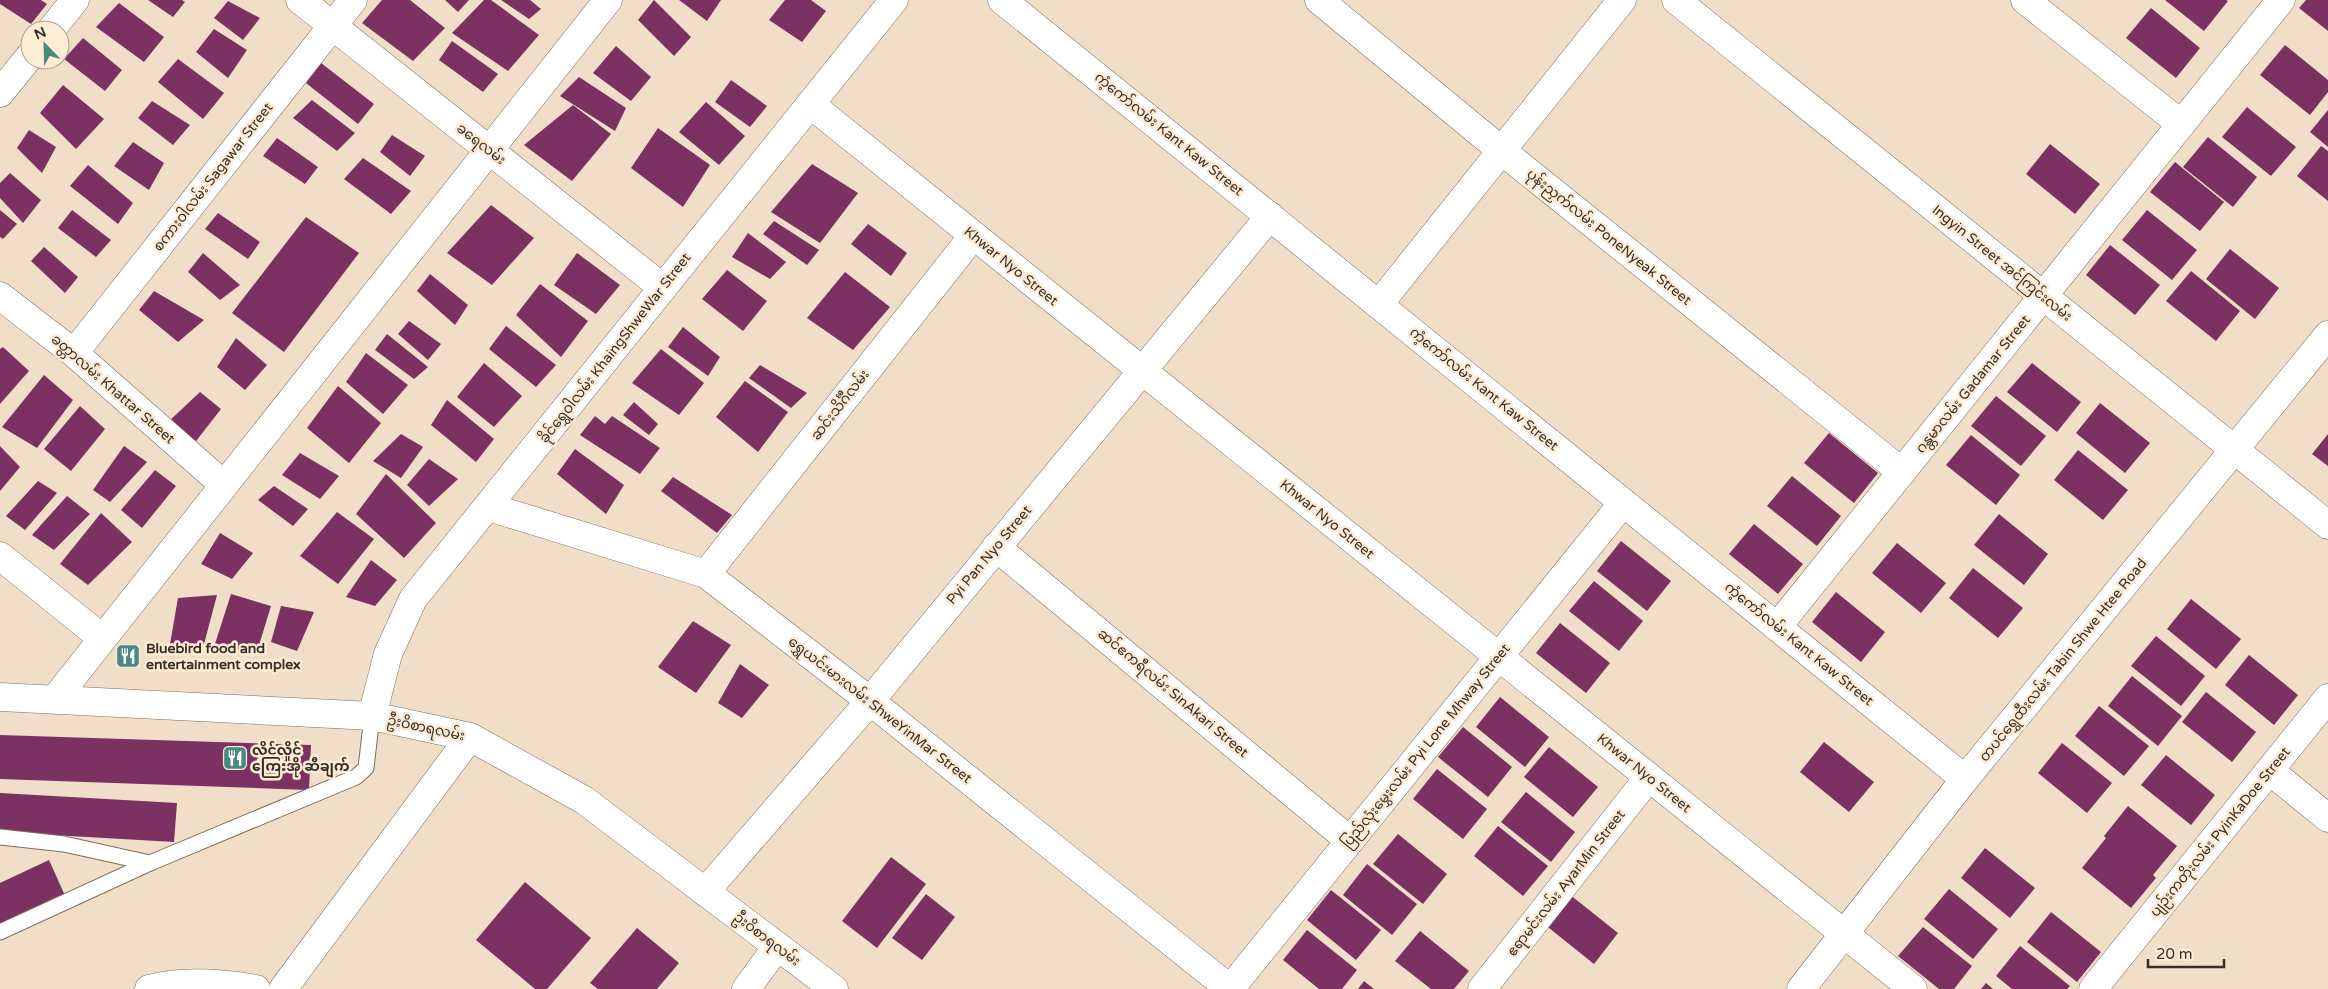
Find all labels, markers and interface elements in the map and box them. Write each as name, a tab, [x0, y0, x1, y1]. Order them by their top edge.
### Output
north arrow	[20, 20, 70, 70]
text: N	[32, 23, 49, 44]
street label: ကံ့ကော်လမ်း Kant Kaw Street	[1090, 67, 1249, 201]
street label: စကားဝါလမ်း Sagawar Street	[148, 97, 277, 255]
street label: ခရေလမ်း	[451, 118, 510, 171]
street label: ပုန်းညှက်လမ်း PoneNyeak Street	[1521, 164, 1697, 311]
street label: Ingyin Street အင်ကြင်းလမ်း	[1927, 200, 2077, 327]
street label: Khwar Nyo Street	[960, 223, 1062, 310]
street label: ခိုင်ရွှေဝါလမ်း KhaingShweWar Street	[534, 248, 697, 448]
street label: ဂန္တမာလမ်း Gadamar Street	[1911, 310, 2037, 458]
street label: ကံ့ကော်လမ်း Kant Kaw Street	[1405, 322, 1564, 456]
street label: ခတ္တာလမ်း Khattar Street	[46, 329, 180, 450]
street label: ဆင်းသိင်္ဂီလမ်း	[806, 365, 873, 444]
street label: Khwar Nyo Street	[1276, 476, 1378, 563]
street label: Pyi Pan Nyo Street	[943, 502, 1036, 608]
street label: တပင်ရွှေထီးလမ်း Tabin Shwe Htee Road	[1974, 554, 2153, 767]
street label: ကံ့ကော်လမ်း Kant Kaw Street	[1720, 577, 1879, 711]
street label: ဆင်ဧကရီလမ်း SinAkari Street	[1092, 623, 1254, 764]
street label: ရွှေယင်းမားလမ်း ShweYinMar Street	[783, 632, 977, 790]
street label: ပြည်လုံးမွှေးလမ်း Pyi Lone Mhway Street	[1337, 639, 1516, 853]
place label: Bluebird food and entertainment complex	[146, 640, 301, 673]
restaurant icon: Bluebird food and entertainment complex	[115, 643, 141, 669]
street label: ဦးဝိစာရလမ်း	[385, 710, 467, 747]
street label: Khwar Nyo Street	[1593, 730, 1695, 817]
place label: လှိုင်လှိုင် ကြေးအို ဆီချက်	[252, 740, 349, 778]
street label: ပျဉ်းကတိုးလမ်း PyinKaDoe Street	[2145, 742, 2296, 922]
restaurant icon: လှိုင်လှိုင် ကြေးအို ဆီချက်	[222, 745, 248, 771]
street label: ဧရာမင်းလမ်း AyarMin Street	[1502, 804, 1631, 962]
street label: ဦးဝိစာရလမ်း	[729, 907, 805, 972]
scale bar	[2148, 936, 2224, 968]
text: 20 m	[2156, 945, 2193, 963]

